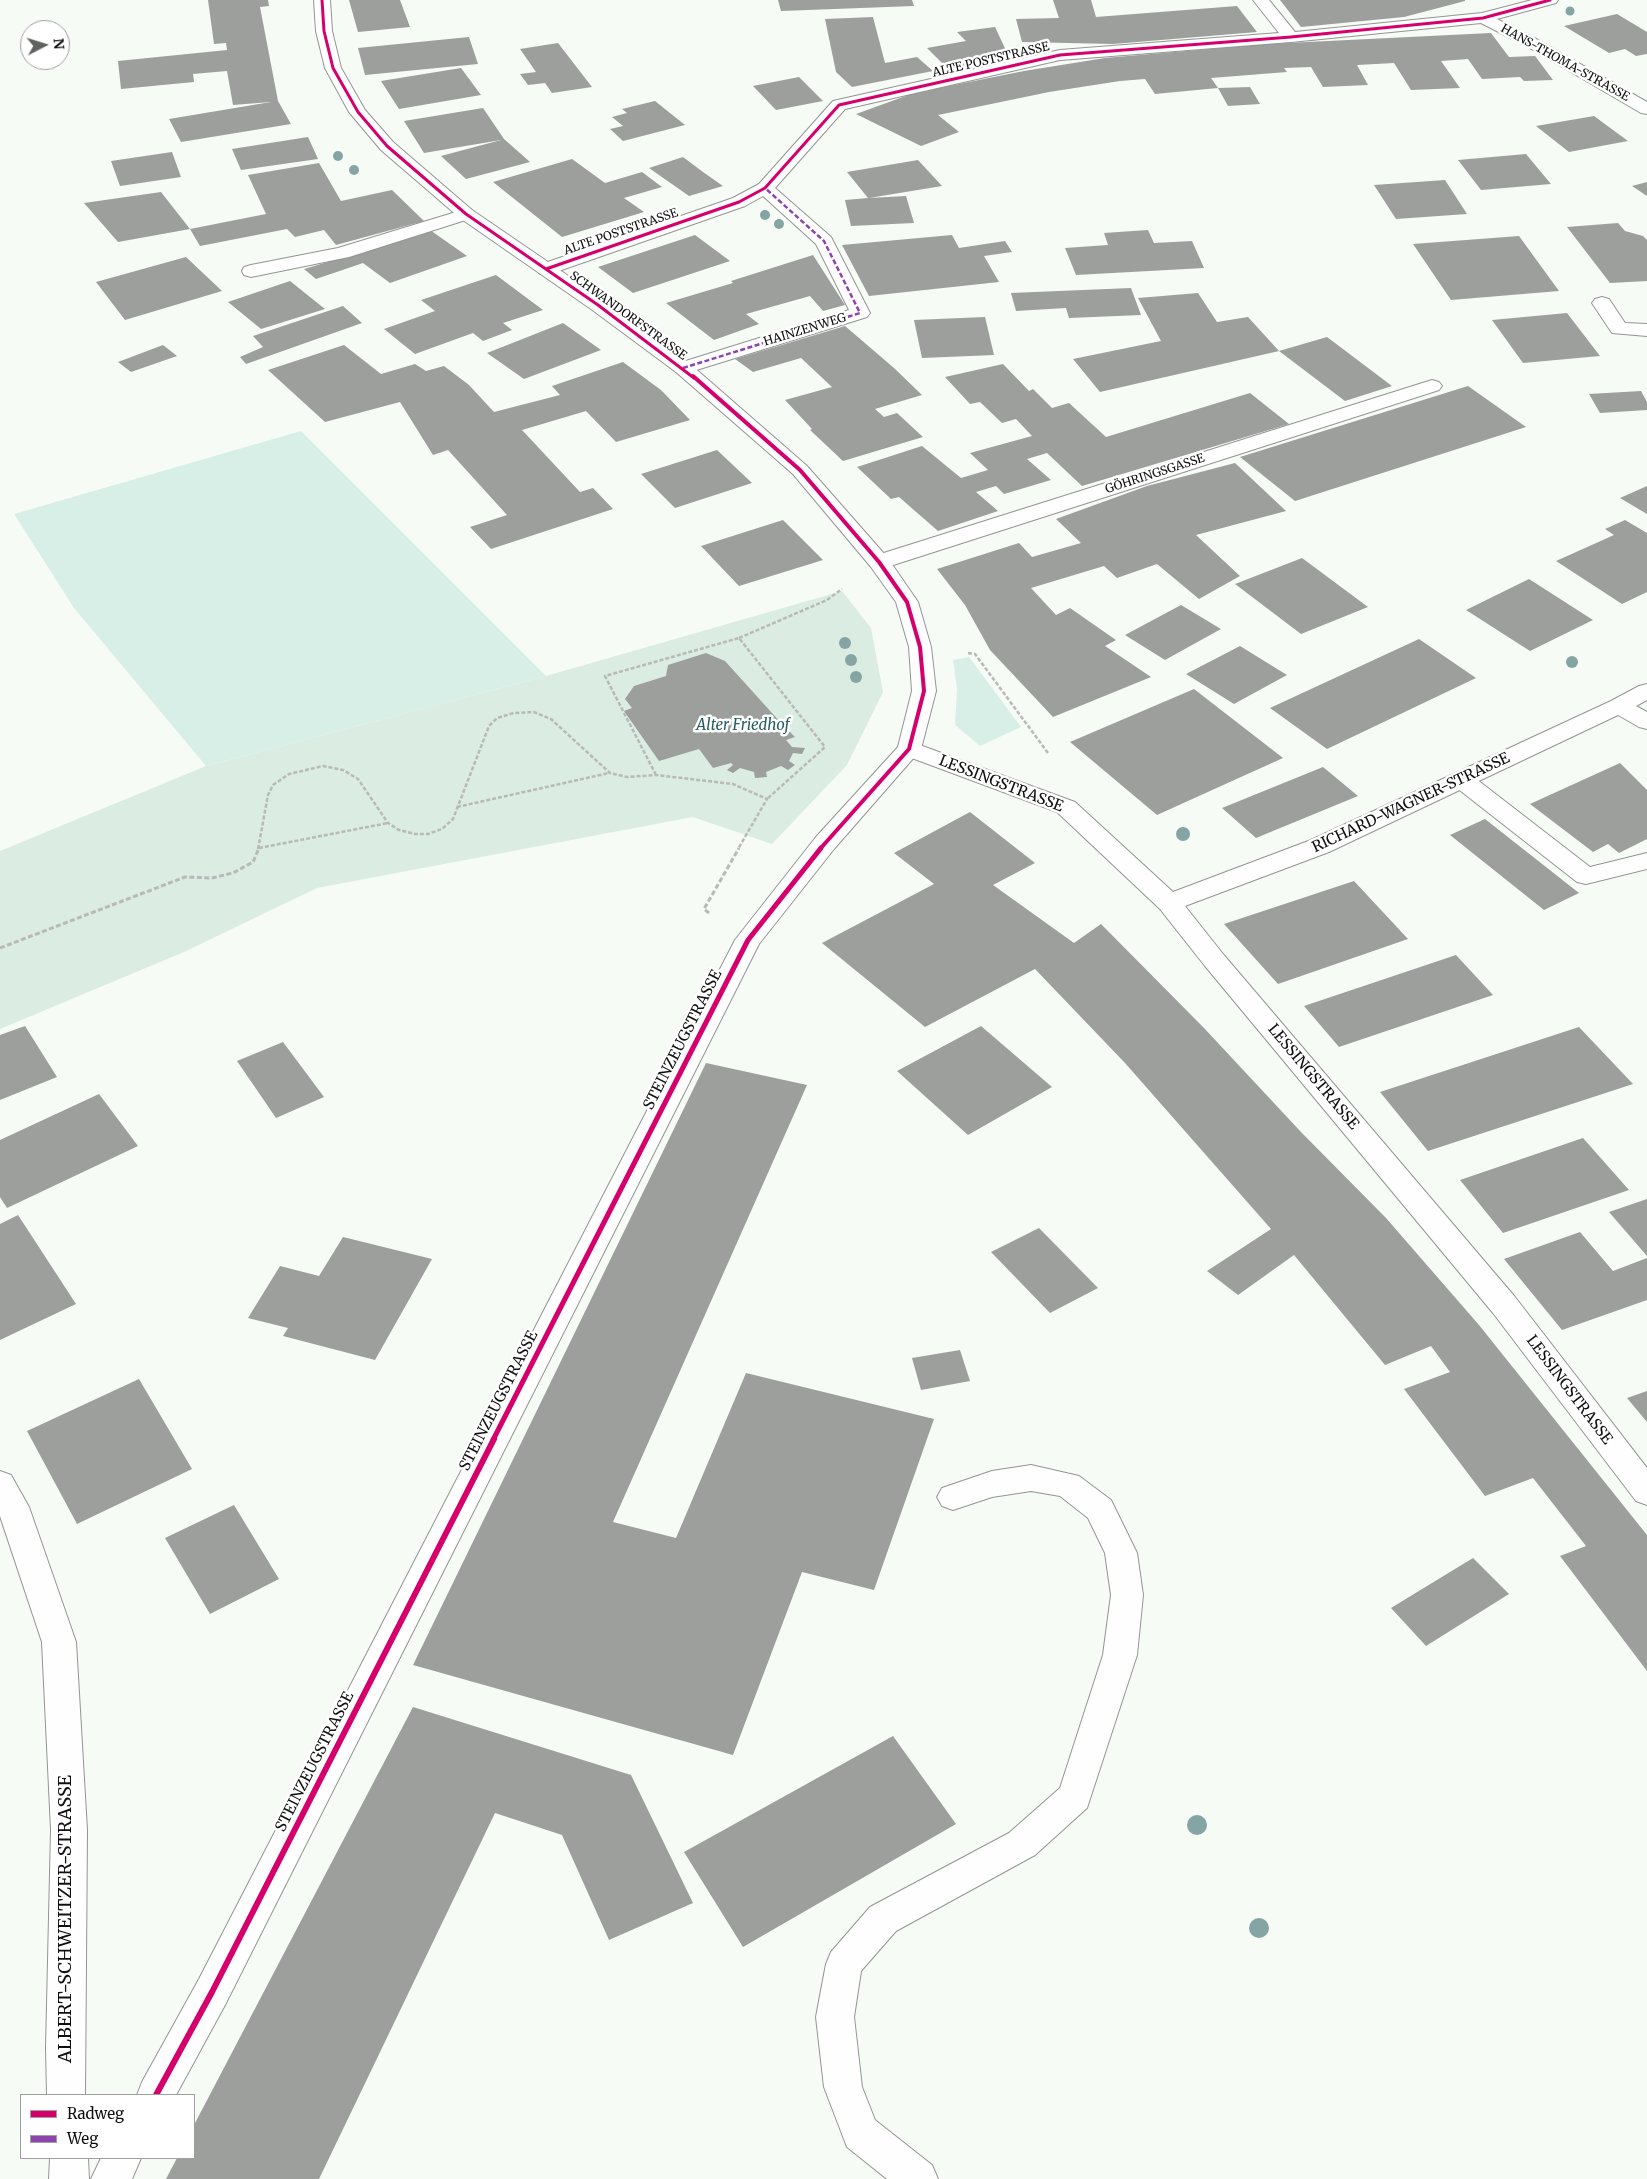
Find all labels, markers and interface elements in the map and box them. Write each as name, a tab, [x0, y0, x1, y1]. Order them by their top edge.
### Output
north arrow	[20, 20, 70, 70]
street label: HANS-THOMA-STRASSE	[1498, 22, 1632, 104]
text: N	[49, 37, 68, 50]
street label: ALTE POSTSTRASSE	[931, 40, 1051, 80]
street label: ALTE POSTSTRASSE	[562, 206, 680, 258]
street label: SCHWANDORFSTRASSE	[567, 269, 689, 363]
street label: HAINZENWEG	[762, 311, 848, 349]
street label: GÖHRINGSGASSE	[1104, 451, 1206, 497]
park label: Alter Friedhof	[696, 717, 790, 735]
street label: RICHARD-WAGNER-STRASSE	[1309, 749, 1513, 857]
street label: LESSINGSTRASSE	[936, 752, 1066, 816]
street label: STEINZEUGSTRASSE	[640, 967, 726, 1113]
street label: LESSINGSTRASSE	[1264, 1021, 1362, 1133]
street label: STEINZEUGSTRASSE	[456, 1328, 542, 1474]
street label: LESSINGSTRASSE	[1522, 1332, 1616, 1448]
street label: STEINZEUGSTRASSE	[272, 1689, 358, 1835]
street label: ALBERT-SCHWEITZER-STRASSE	[55, 1775, 77, 2063]
legend	[20, 2094, 195, 2159]
text: Radweg	[67, 2104, 124, 2123]
text: Weg	[67, 2129, 98, 2148]

